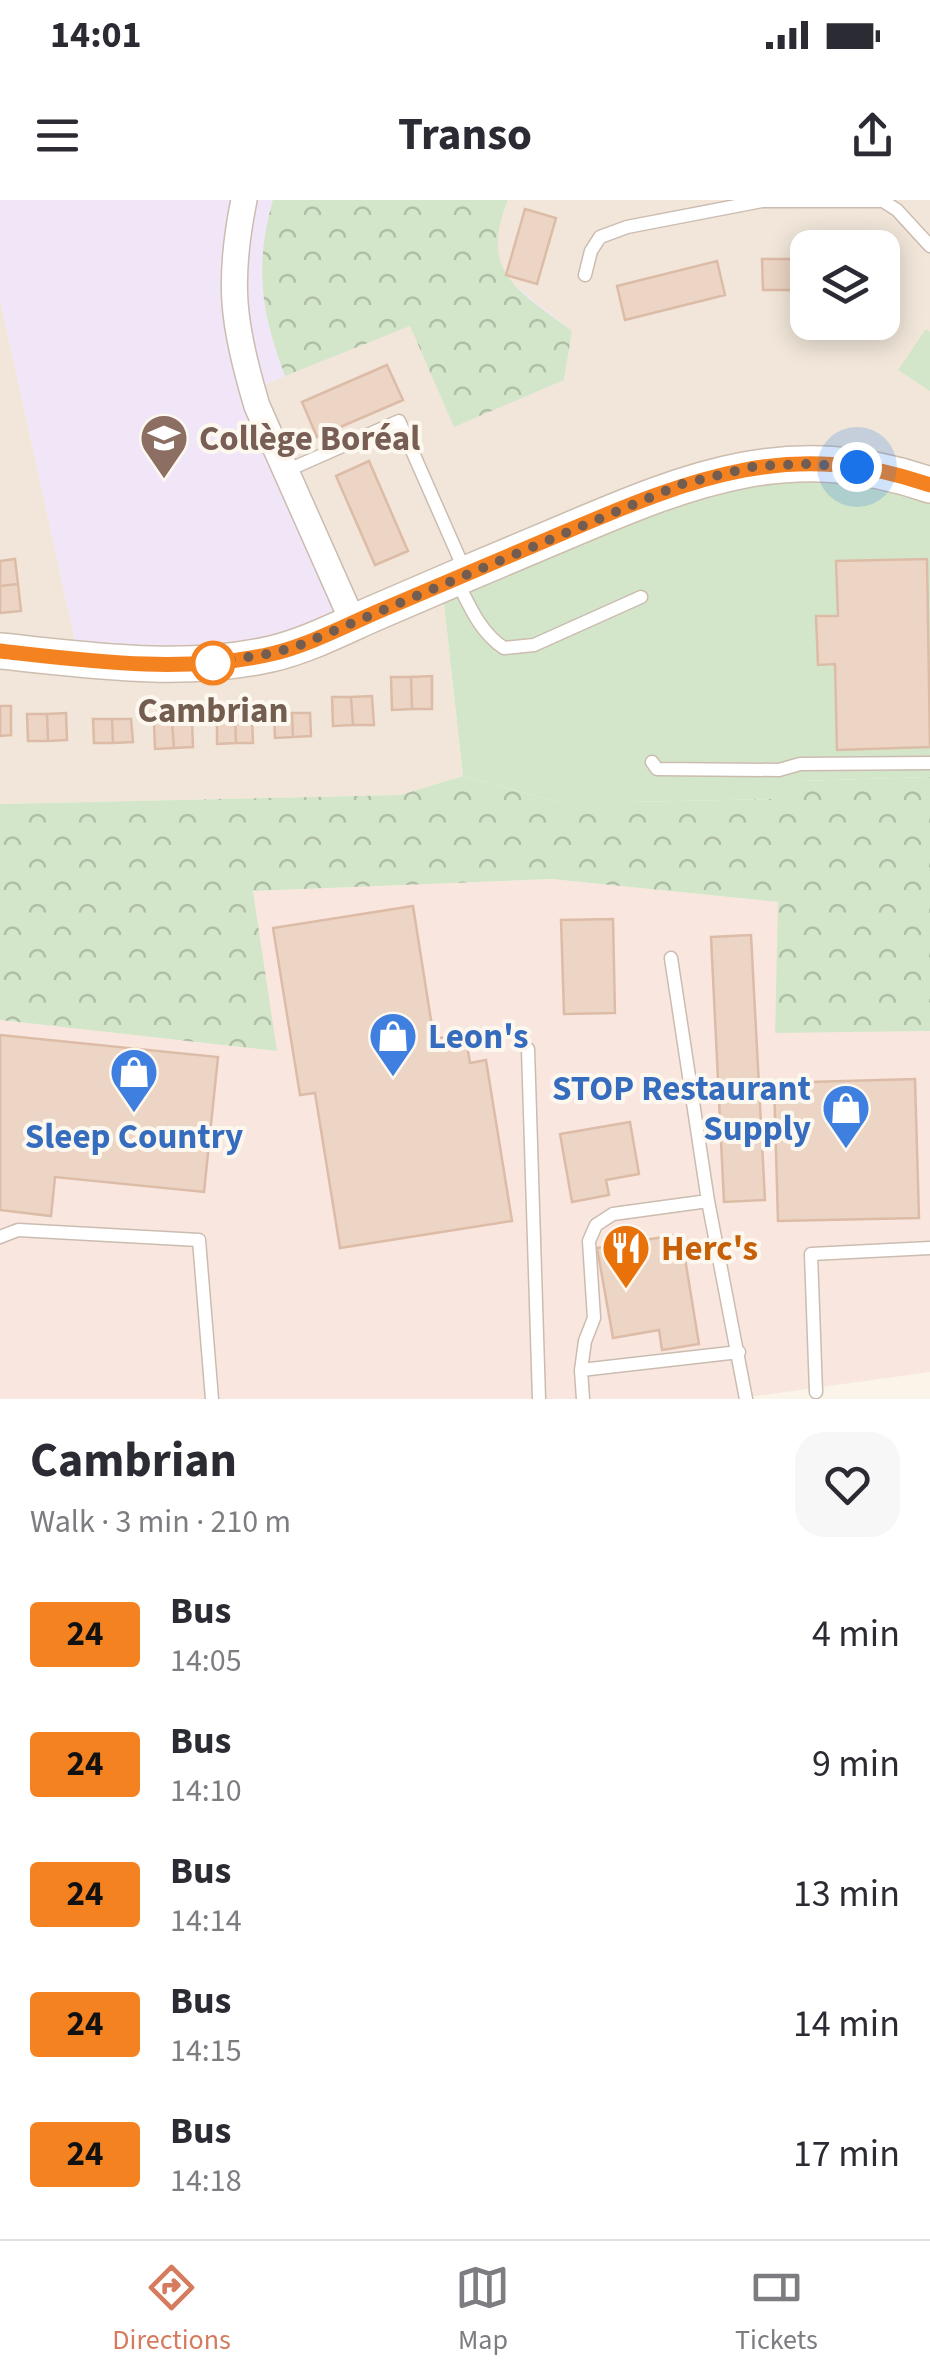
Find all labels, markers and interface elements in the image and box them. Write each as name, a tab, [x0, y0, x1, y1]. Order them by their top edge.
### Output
text: 14:01	[50, 8, 142, 62]
text: Transo	[398, 103, 532, 167]
icon: menu	[30, 108, 85, 163]
icon: share	[845, 108, 900, 163]
map controls	[790, 230, 900, 340]
button: layers	[790, 230, 900, 340]
school or university icon: Collège Boréal	[138, 412, 190, 480]
place label: Collège Boréal	[199, 414, 420, 464]
your location	[832, 442, 882, 492]
marker: Cambrian	[192, 642, 234, 684]
place label: Cambrian	[138, 686, 288, 736]
shop icon: Leon's	[367, 1010, 419, 1078]
place label: Leon's	[428, 1012, 529, 1062]
shop icon: Sleep Country	[108, 1046, 160, 1114]
place label: STOP Restaurant Supply	[552, 1064, 811, 1154]
shop icon: STOP Restaurant Supply	[820, 1082, 872, 1150]
place label: Sleep Country	[25, 1112, 243, 1162]
restaurant icon: Herc's	[600, 1222, 652, 1290]
place label: Herc's	[661, 1224, 758, 1274]
text: Cambrian	[30, 1427, 237, 1495]
button: heart	[795, 1432, 900, 1537]
text: Walk · 3 min · 210 m	[30, 1499, 291, 1545]
text: Bus	[170, 1584, 231, 1638]
text: 4 min	[812, 1607, 900, 1661]
text: 24	[67, 1609, 103, 1659]
text: 14:05	[170, 1638, 242, 1684]
text: Bus	[170, 1714, 231, 1768]
text: 9 min	[812, 1737, 900, 1791]
text: 24	[67, 1739, 103, 1789]
text: 14:10	[170, 1768, 242, 1814]
text: Bus	[170, 1844, 231, 1898]
text: 13 min	[793, 1867, 900, 1921]
text: 24	[67, 1869, 103, 1919]
text: 14:14	[170, 1898, 242, 1944]
text: Bus	[170, 1974, 231, 2028]
text: 14 min	[793, 1997, 900, 2051]
text: 24	[67, 1999, 103, 2049]
text: 14:15	[170, 2028, 242, 2074]
text: Bus	[170, 2104, 231, 2158]
text: 17 min	[793, 2127, 900, 2181]
text: 24	[67, 2129, 103, 2179]
text: 14:18	[170, 2158, 242, 2204]
tab: Directions	[112, 2260, 231, 2360]
tab: Map	[455, 2260, 510, 2360]
tab: Tickets	[735, 2260, 818, 2360]

